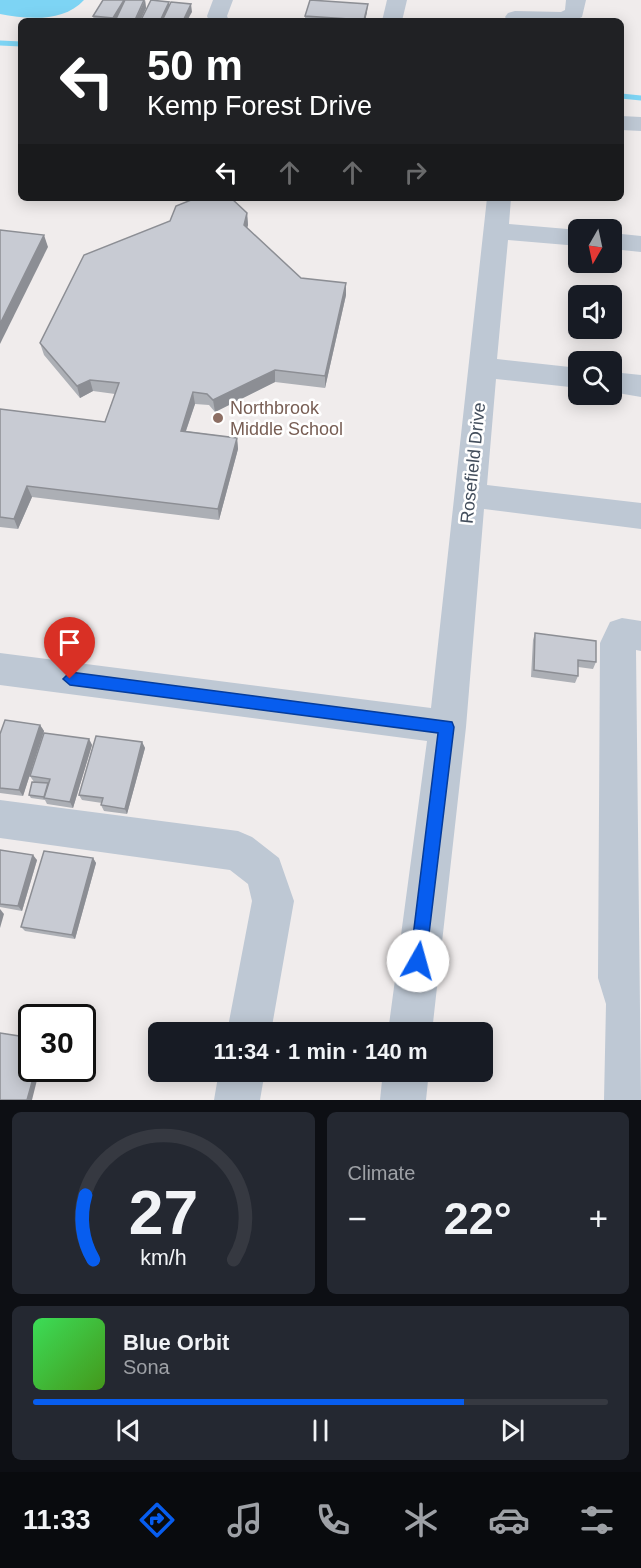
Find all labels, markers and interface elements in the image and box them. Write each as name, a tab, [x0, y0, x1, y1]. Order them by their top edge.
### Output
icon: left	[48, 42, 126, 120]
text: 50 m	[147, 42, 243, 89]
text: Kemp Forest Drive	[147, 91, 372, 121]
icon: left	[210, 156, 243, 189]
icon: ahead	[273, 156, 306, 189]
icon: ahead	[336, 156, 369, 189]
icon: right	[399, 156, 432, 189]
north arrow	[568, 219, 622, 273]
map controls	[568, 219, 622, 405]
button: sound	[568, 285, 622, 339]
button: search	[568, 351, 622, 405]
place label: Northbrook Middle School	[230, 398, 343, 439]
street label: Rosefield Drive	[457, 401, 489, 525]
marker: Northbrook Middle School	[211, 411, 225, 425]
pin	[44, 617, 95, 679]
icon: arrive	[53, 626, 86, 659]
position arrow	[386, 929, 450, 993]
speed limit sign: 30	[18, 1004, 96, 1082]
text: 11:34 · 1 min · 140 m	[214, 1039, 428, 1064]
text: Climate	[348, 1162, 415, 1184]
text: 27	[129, 1178, 198, 1247]
text: 22°	[444, 1193, 512, 1244]
text: −	[348, 1200, 367, 1237]
text: +	[589, 1200, 608, 1237]
text: km/h	[140, 1246, 186, 1270]
text: Blue Orbit	[123, 1330, 229, 1355]
text: Sona	[123, 1356, 170, 1378]
icon: previous	[112, 1414, 145, 1447]
icon: pause	[304, 1414, 337, 1447]
icon: next	[496, 1414, 529, 1447]
icon: directions	[136, 1499, 178, 1541]
icon: music	[224, 1499, 266, 1541]
icon: phone	[312, 1499, 354, 1541]
icon: climate	[400, 1499, 442, 1541]
icon: car	[488, 1499, 530, 1541]
icon: filters	[576, 1499, 618, 1541]
text: 11:33	[23, 1505, 91, 1535]

